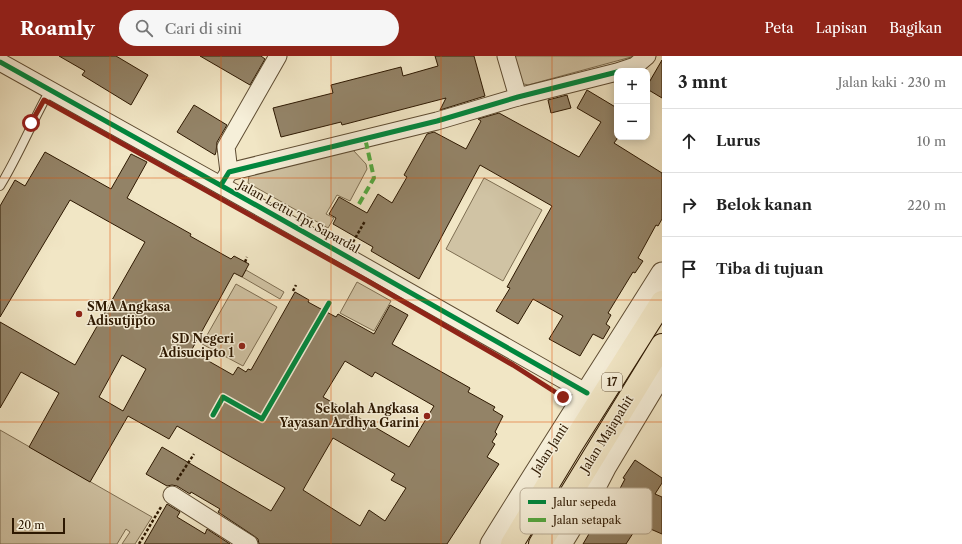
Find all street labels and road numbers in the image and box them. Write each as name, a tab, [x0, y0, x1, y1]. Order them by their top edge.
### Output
street label: Jalan Lettu Tpt Sapardal	[234, 176, 363, 256]
road number: 17	[602, 373, 622, 391]
street label: Jalan Majapahit	[576, 392, 637, 477]
street label: Jalan Janti	[527, 421, 572, 478]

